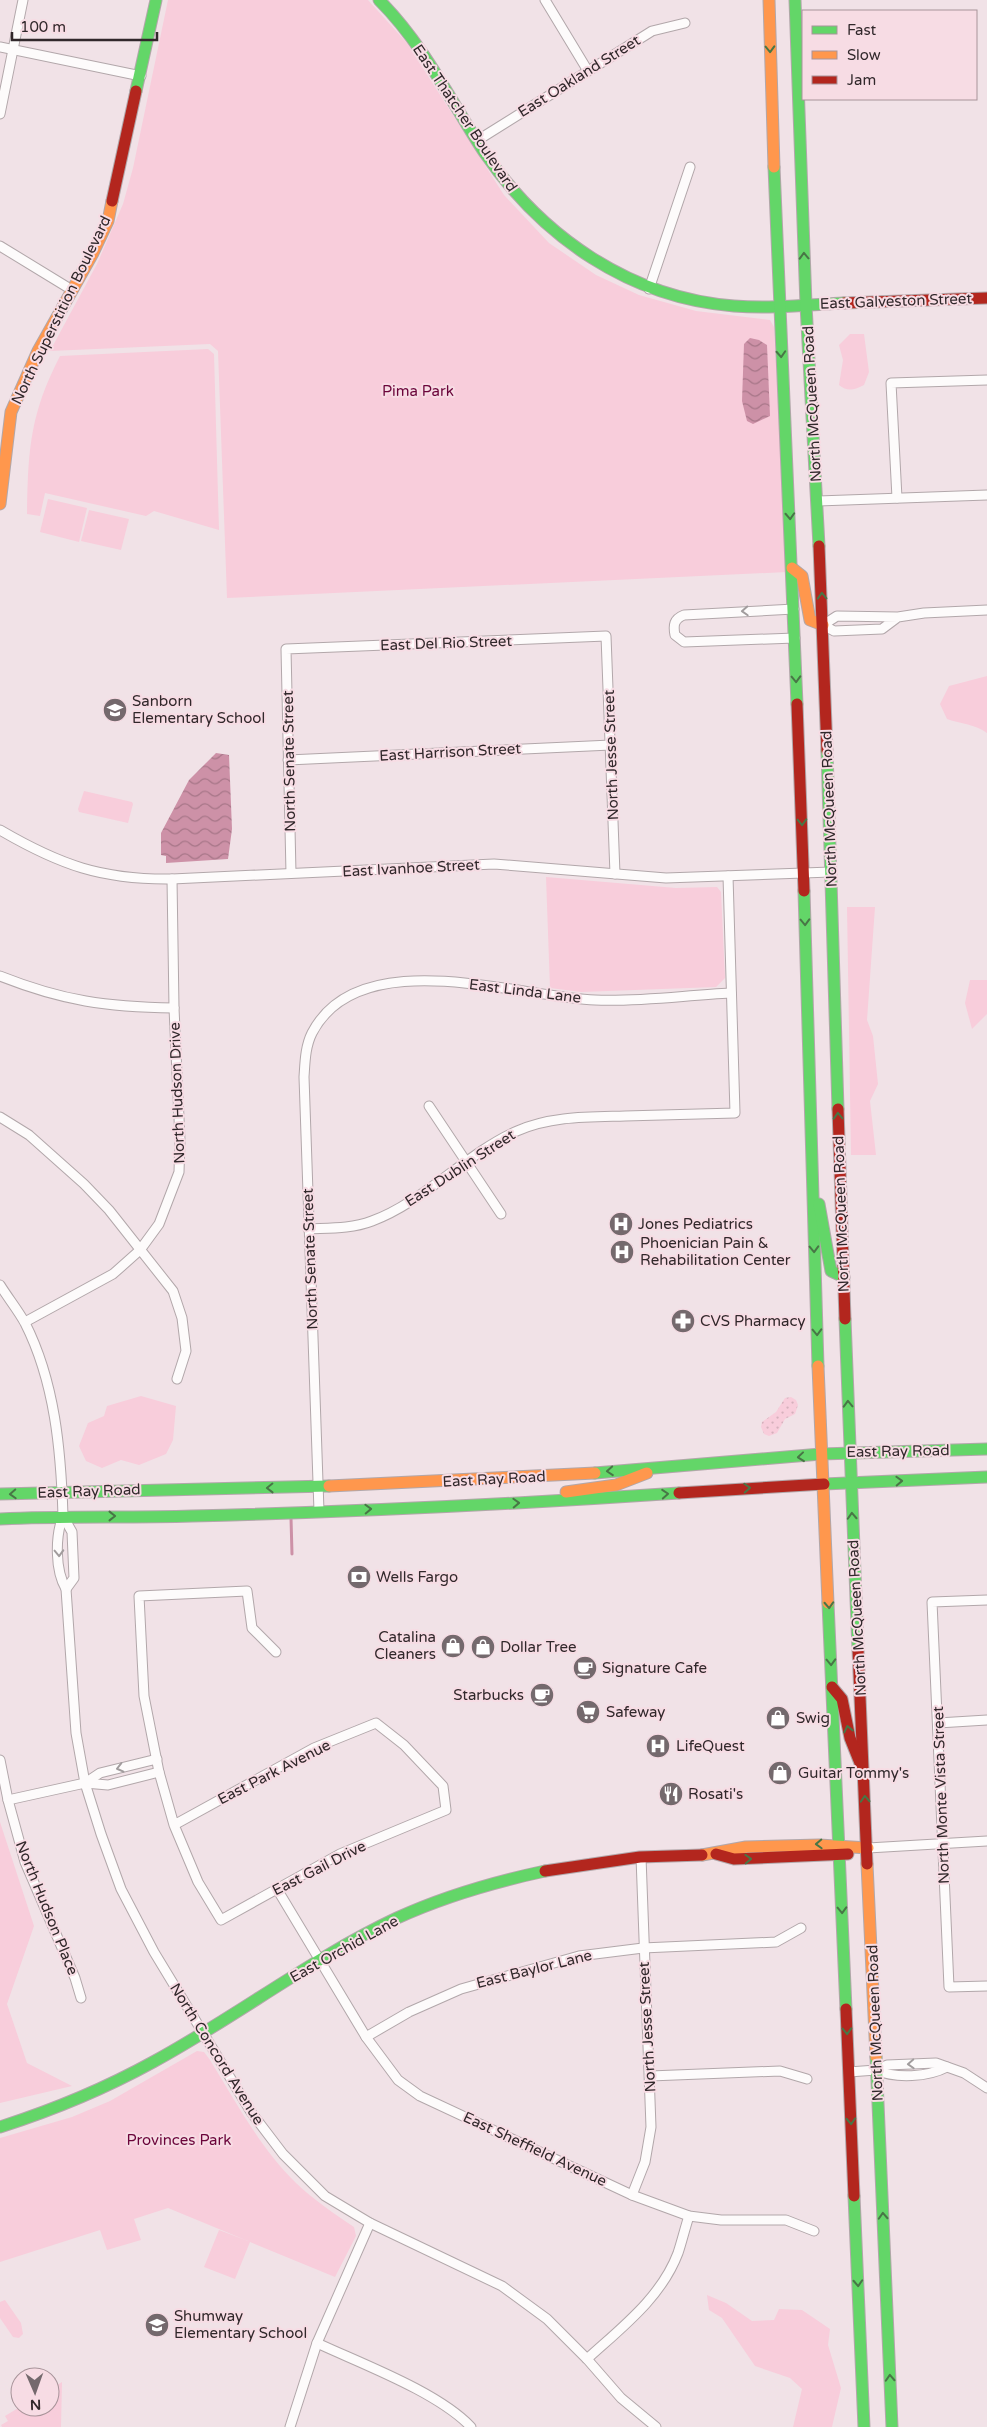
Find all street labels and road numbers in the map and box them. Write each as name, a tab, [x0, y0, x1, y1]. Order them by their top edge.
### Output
street label: East Oakland Street	[515, 31, 644, 121]
street label: East Thatcher Boulevard	[409, 41, 521, 195]
street label: North Superstition Boulevard	[7, 213, 115, 407]
street label: East Galveston Street	[820, 289, 973, 313]
street label: North McQueen Road	[799, 325, 825, 483]
street label: East Del Rio Street	[380, 632, 513, 654]
street label: North Jesse Street	[600, 689, 622, 821]
street label: North Senate Street	[279, 690, 299, 832]
street label: North McQueen Road	[817, 730, 841, 888]
street label: East Harrison Street	[379, 739, 522, 765]
street label: East Ivanhoe Street	[342, 855, 481, 881]
street label: East Linda Lane	[468, 975, 582, 1007]
street label: North Hudson Drive	[166, 1022, 188, 1164]
street label: East Dublin Street	[402, 1126, 519, 1210]
street label: North McQueen Road	[829, 1135, 853, 1293]
street label: North Senate Street	[299, 1188, 321, 1330]
street label: East Ray Road	[846, 1441, 950, 1461]
street label: East Ray Road	[442, 1467, 546, 1491]
street label: East Ray Road	[37, 1480, 141, 1502]
street label: North McQueen Road	[844, 1539, 870, 1697]
street label: North Monte Vista Street	[929, 1706, 953, 1884]
street label: East Park Avenue	[215, 1736, 333, 1808]
street label: East Gail Drive	[269, 1837, 369, 1899]
street label: North Hudson Place	[12, 1838, 82, 1978]
street label: East Orchid Lane	[287, 1912, 401, 1986]
street label: North McQueen Road	[863, 1944, 887, 2102]
street label: East Baylor Lane	[474, 1946, 594, 1992]
street label: North Jesse Street	[635, 1961, 659, 2093]
street label: North Concord Avenue	[166, 1980, 268, 2128]
street label: East Sheffield Avenue	[460, 2108, 610, 2190]

